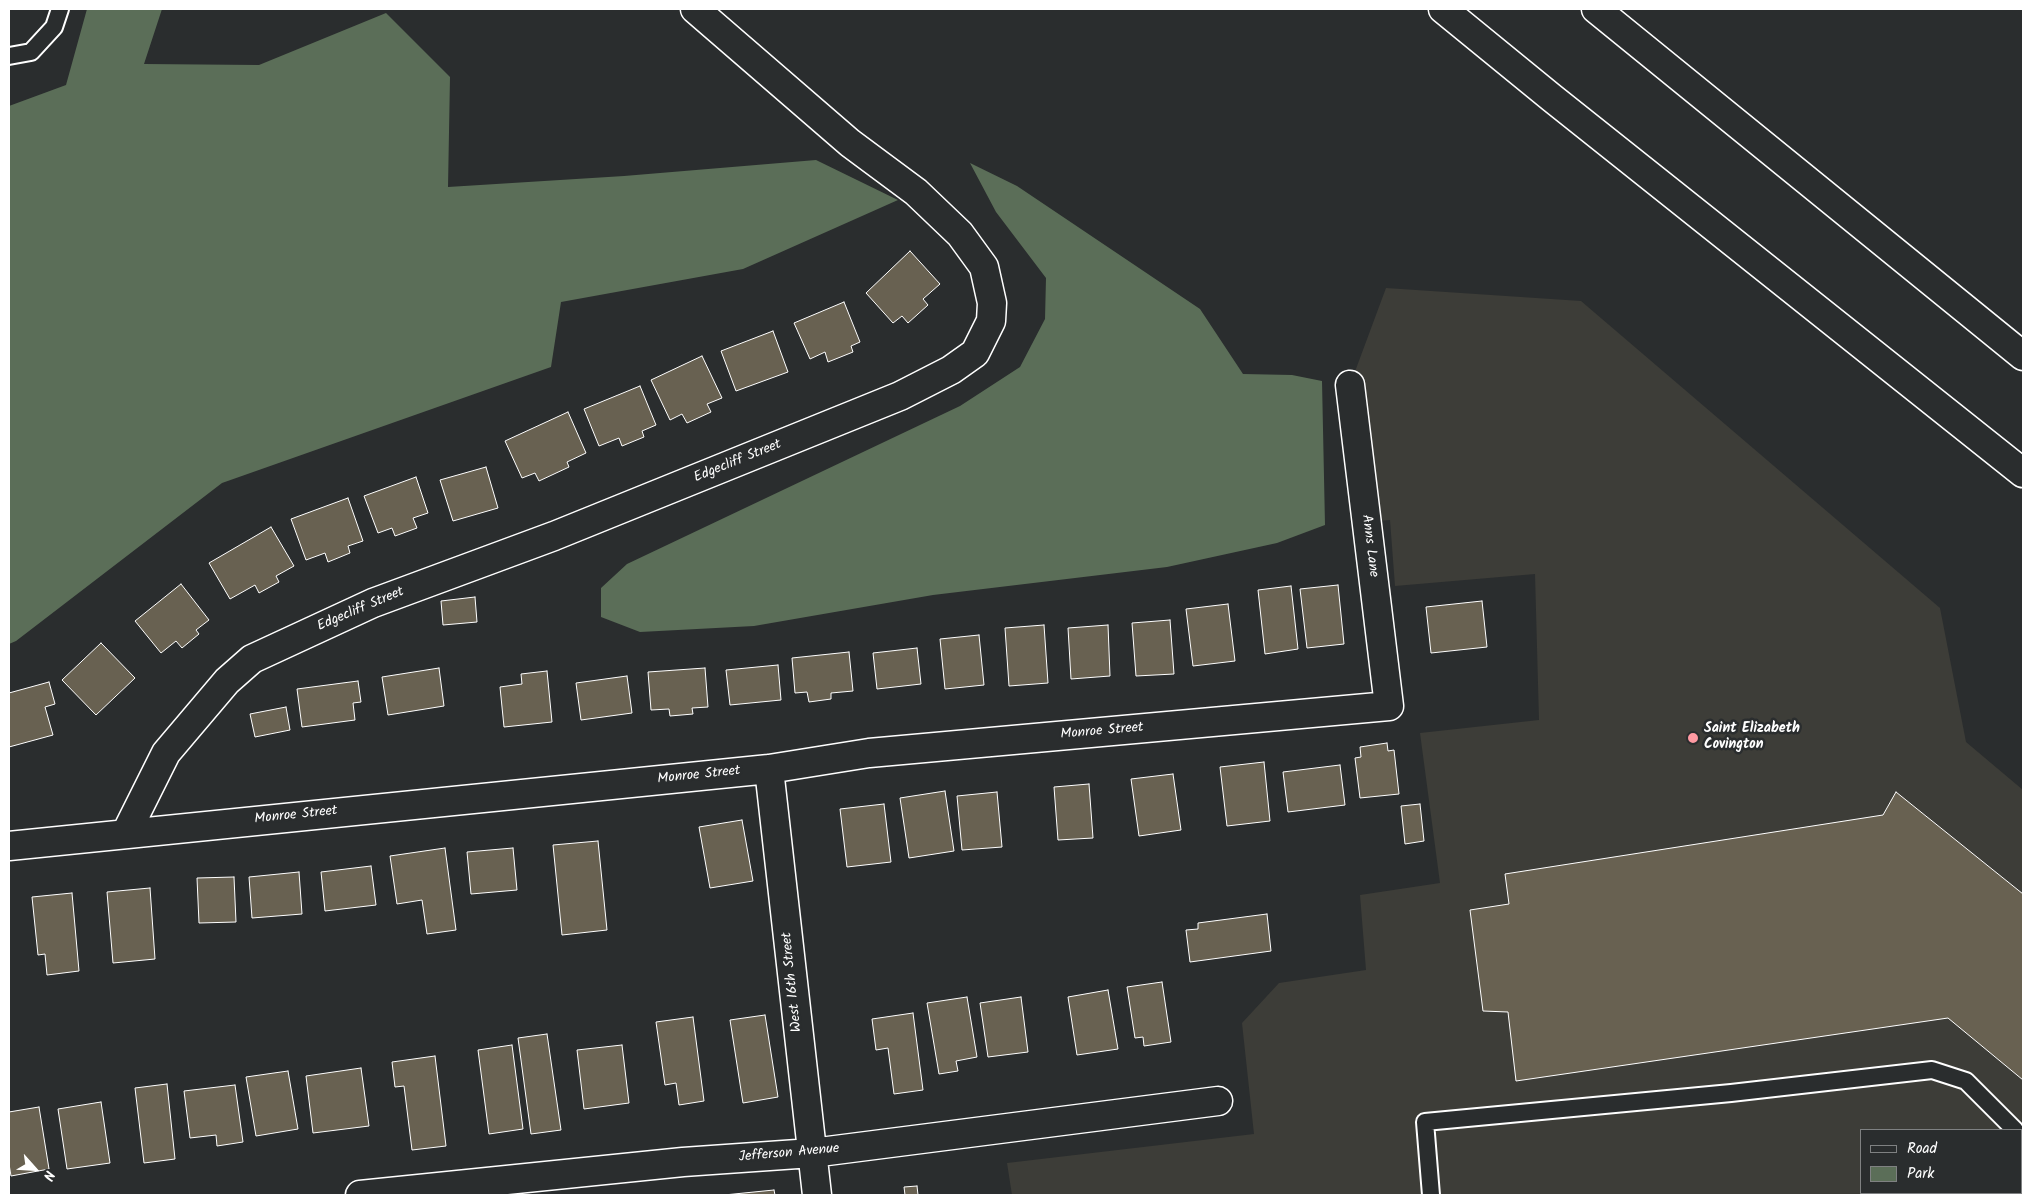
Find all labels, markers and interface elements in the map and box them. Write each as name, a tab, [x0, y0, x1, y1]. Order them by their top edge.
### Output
street label: Edgecliff Street	[692, 437, 784, 487]
street label: Anns Lane	[1357, 514, 1381, 578]
street label: Edgecliff Street	[315, 584, 407, 636]
street label: Monroe Street	[1060, 720, 1144, 744]
place label: Saint Elizabeth Covington	[1704, 722, 1800, 754]
marker: Saint Elizabeth Covington	[1686, 731, 1700, 745]
street label: Monroe Street	[657, 763, 741, 789]
street label: Monroe Street	[254, 803, 338, 829]
street label: West 16th Street	[779, 931, 807, 1033]
legend	[1860, 1129, 2022, 1194]
text: Road	[1907, 1137, 1937, 1161]
street label: Jefferson Avenue	[738, 1141, 840, 1167]
north arrow	[10, 1144, 60, 1194]
text: Park	[1907, 1162, 1934, 1186]
text: N	[37, 1167, 60, 1184]

